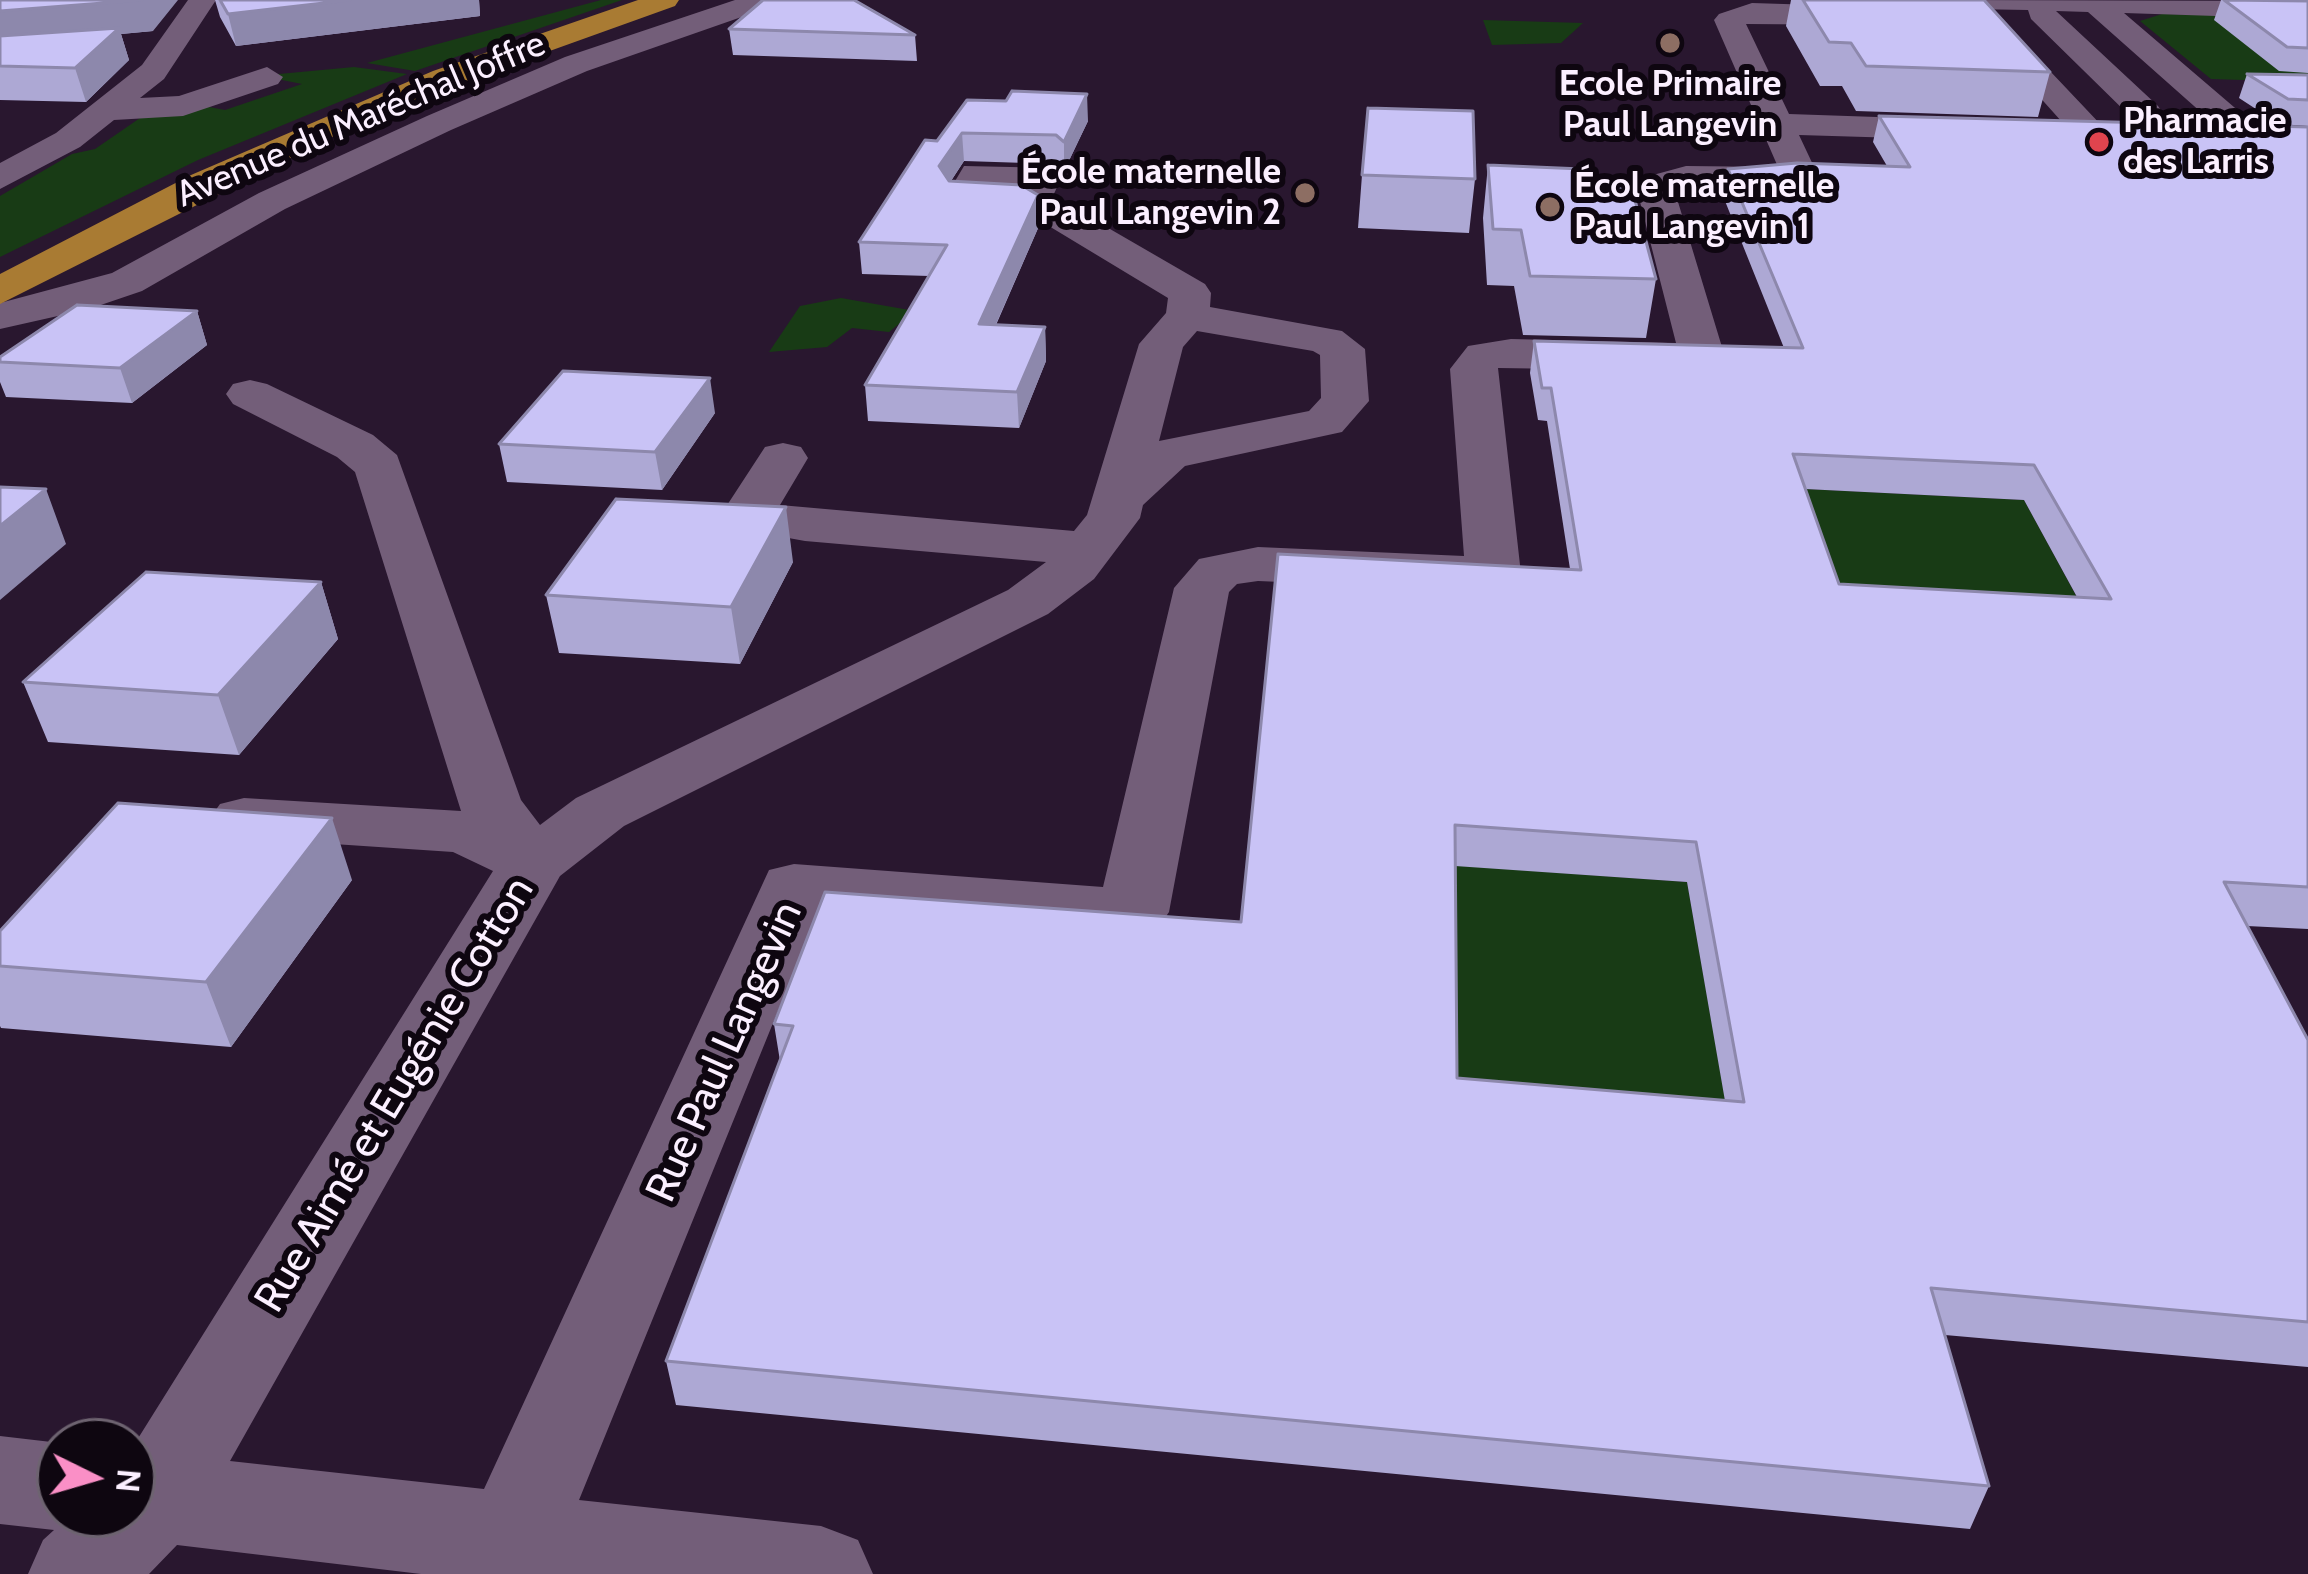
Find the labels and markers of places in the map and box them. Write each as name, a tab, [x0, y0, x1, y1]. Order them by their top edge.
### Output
marker: Ecole Primaire Paul Langevin	[1657, 30, 1683, 56]
place label: Ecole Primaire Paul Langevin	[1559, 62, 1781, 147]
place label: Pharmacie des Larris	[2123, 99, 2287, 184]
marker: Pharmacie des Larris	[2086, 129, 2112, 155]
place label: École maternelle Paul Langevin 2	[1021, 150, 1281, 235]
place label: École maternelle Paul Langevin 1	[1574, 164, 1834, 249]
marker: École maternelle Paul Langevin 2	[1292, 180, 1318, 206]
marker: École maternelle Paul Langevin 1	[1537, 194, 1563, 220]

